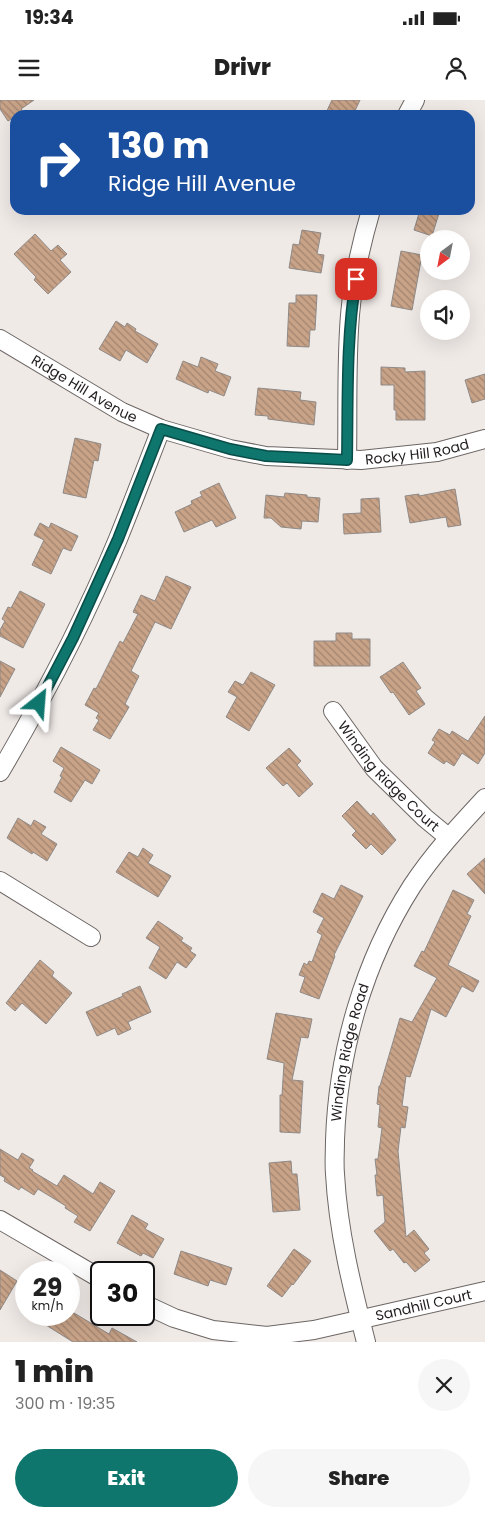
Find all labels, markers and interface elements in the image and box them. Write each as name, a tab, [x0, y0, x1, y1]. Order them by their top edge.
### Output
text: 19:34	[25, 4, 74, 31]
text: Drivr	[214, 52, 271, 83]
icon: menu	[15, 54, 43, 82]
icon: person	[442, 54, 470, 82]
text: 130 m	[108, 121, 210, 170]
icon: right	[25, 130, 90, 195]
text: Ridge Hill Avenue	[108, 168, 296, 199]
north arrow	[420, 230, 470, 280]
map controls	[420, 230, 470, 340]
pin	[335, 258, 377, 300]
icon: arrive	[342, 265, 370, 293]
button: sound	[420, 290, 470, 340]
street label: Ridge Hill Avenue	[28, 350, 141, 428]
street label: Rocky Hill Road	[364, 434, 471, 470]
position arrow	[12, 676, 64, 728]
street label: Winding Ridge Court	[333, 717, 444, 836]
street label: Winding Ridge Road	[326, 981, 374, 1122]
speed limit sign: 30	[90, 1261, 155, 1326]
text: 29	[33, 1270, 62, 1305]
street label: Sandhill Court	[373, 1284, 474, 1326]
text: km/h	[32, 1297, 63, 1314]
text: 1 min	[15, 1350, 94, 1393]
button: close	[418, 1359, 470, 1411]
text: 300 m · 19:35	[15, 1392, 115, 1415]
button: Exit	[15, 1449, 238, 1507]
button: Share	[248, 1449, 470, 1507]

